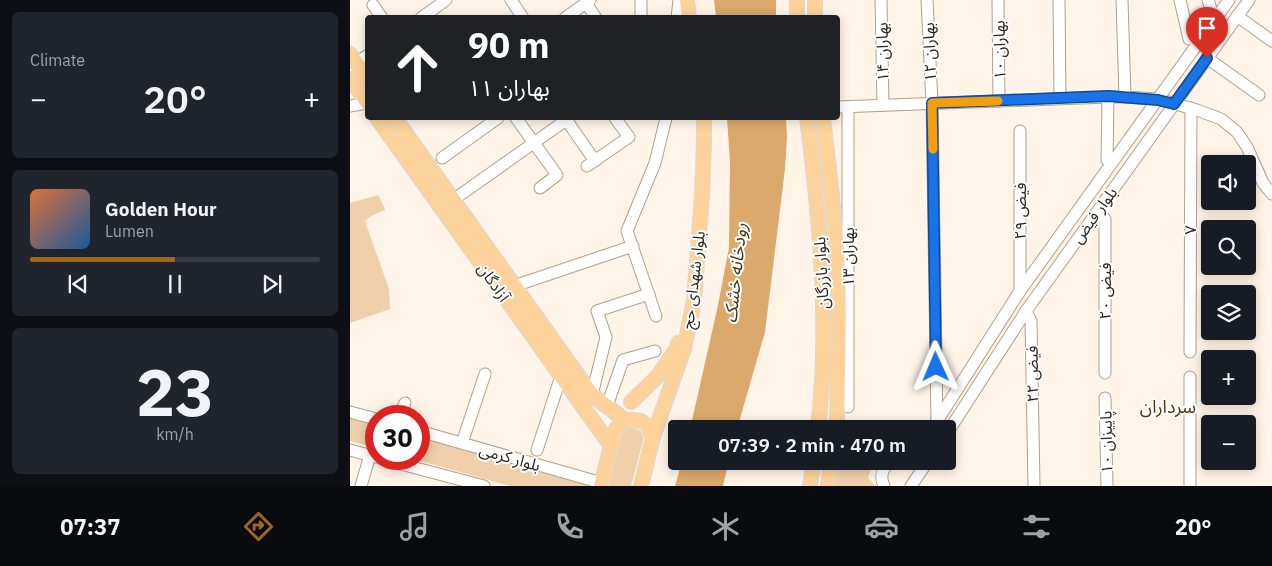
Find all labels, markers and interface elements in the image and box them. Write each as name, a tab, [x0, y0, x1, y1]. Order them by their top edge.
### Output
pin	[1186, 7, 1228, 58]
icon: arrive	[1193, 14, 1221, 42]
street label: بهاران ۱۰	[988, 20, 1010, 80]
text: 90 m	[468, 22, 550, 68]
street label: بهاران ۱۴	[871, 22, 893, 82]
street label: بهاران ۱۲	[918, 22, 940, 82]
icon: ahead	[385, 35, 450, 100]
text: Climate	[30, 50, 85, 70]
text: بهاران ۱۱	[468, 73, 550, 102]
text: 20°	[143, 74, 207, 123]
text: −	[30, 80, 47, 117]
text: +	[303, 80, 320, 117]
map controls	[1201, 155, 1256, 470]
button: sound	[1201, 155, 1256, 210]
street label: فیض ۲۹	[1010, 183, 1030, 239]
street label: بلوار فیض	[1067, 183, 1121, 247]
text: Golden Hour	[105, 197, 217, 221]
button: search	[1201, 220, 1256, 275]
text: Lumen	[105, 221, 154, 241]
water label: رودخانه خشک	[718, 222, 752, 324]
street label: ۷	[1180, 225, 1200, 235]
street label: بهاران ۱۳	[838, 227, 858, 287]
street label: بلوار شهدای حج	[677, 230, 712, 331]
street label: بلوار بازرگان	[809, 236, 833, 310]
street label: آزادگان	[474, 259, 515, 306]
street label: فیض ۲۰	[1095, 263, 1115, 319]
icon: previous	[64, 270, 92, 298]
icon: pause	[161, 270, 189, 298]
icon: next	[258, 270, 286, 298]
button: layers	[1201, 285, 1256, 340]
position arrow	[909, 340, 961, 392]
street label: فیض ۲۲	[1022, 345, 1042, 403]
text: 23	[136, 349, 214, 434]
button: +	[1201, 350, 1256, 405]
district label: سرداران	[1140, 395, 1196, 418]
speed limit sign: 30	[365, 405, 430, 470]
street label: پاییزان ۱۰	[1095, 410, 1118, 474]
button: −	[1201, 415, 1256, 470]
text: km/h	[156, 424, 194, 444]
text: 07:39 · 2 min · 470 m	[718, 433, 906, 457]
street label: بلوار کرمی	[477, 439, 543, 475]
icon: directions	[241, 509, 276, 544]
icon: music	[397, 509, 432, 544]
icon: phone	[552, 509, 587, 544]
icon: climate	[708, 509, 743, 544]
icon: car	[864, 509, 899, 544]
icon: filters	[1019, 509, 1054, 544]
text: 07:37	[60, 512, 120, 541]
text: 20°	[1175, 512, 1212, 541]

